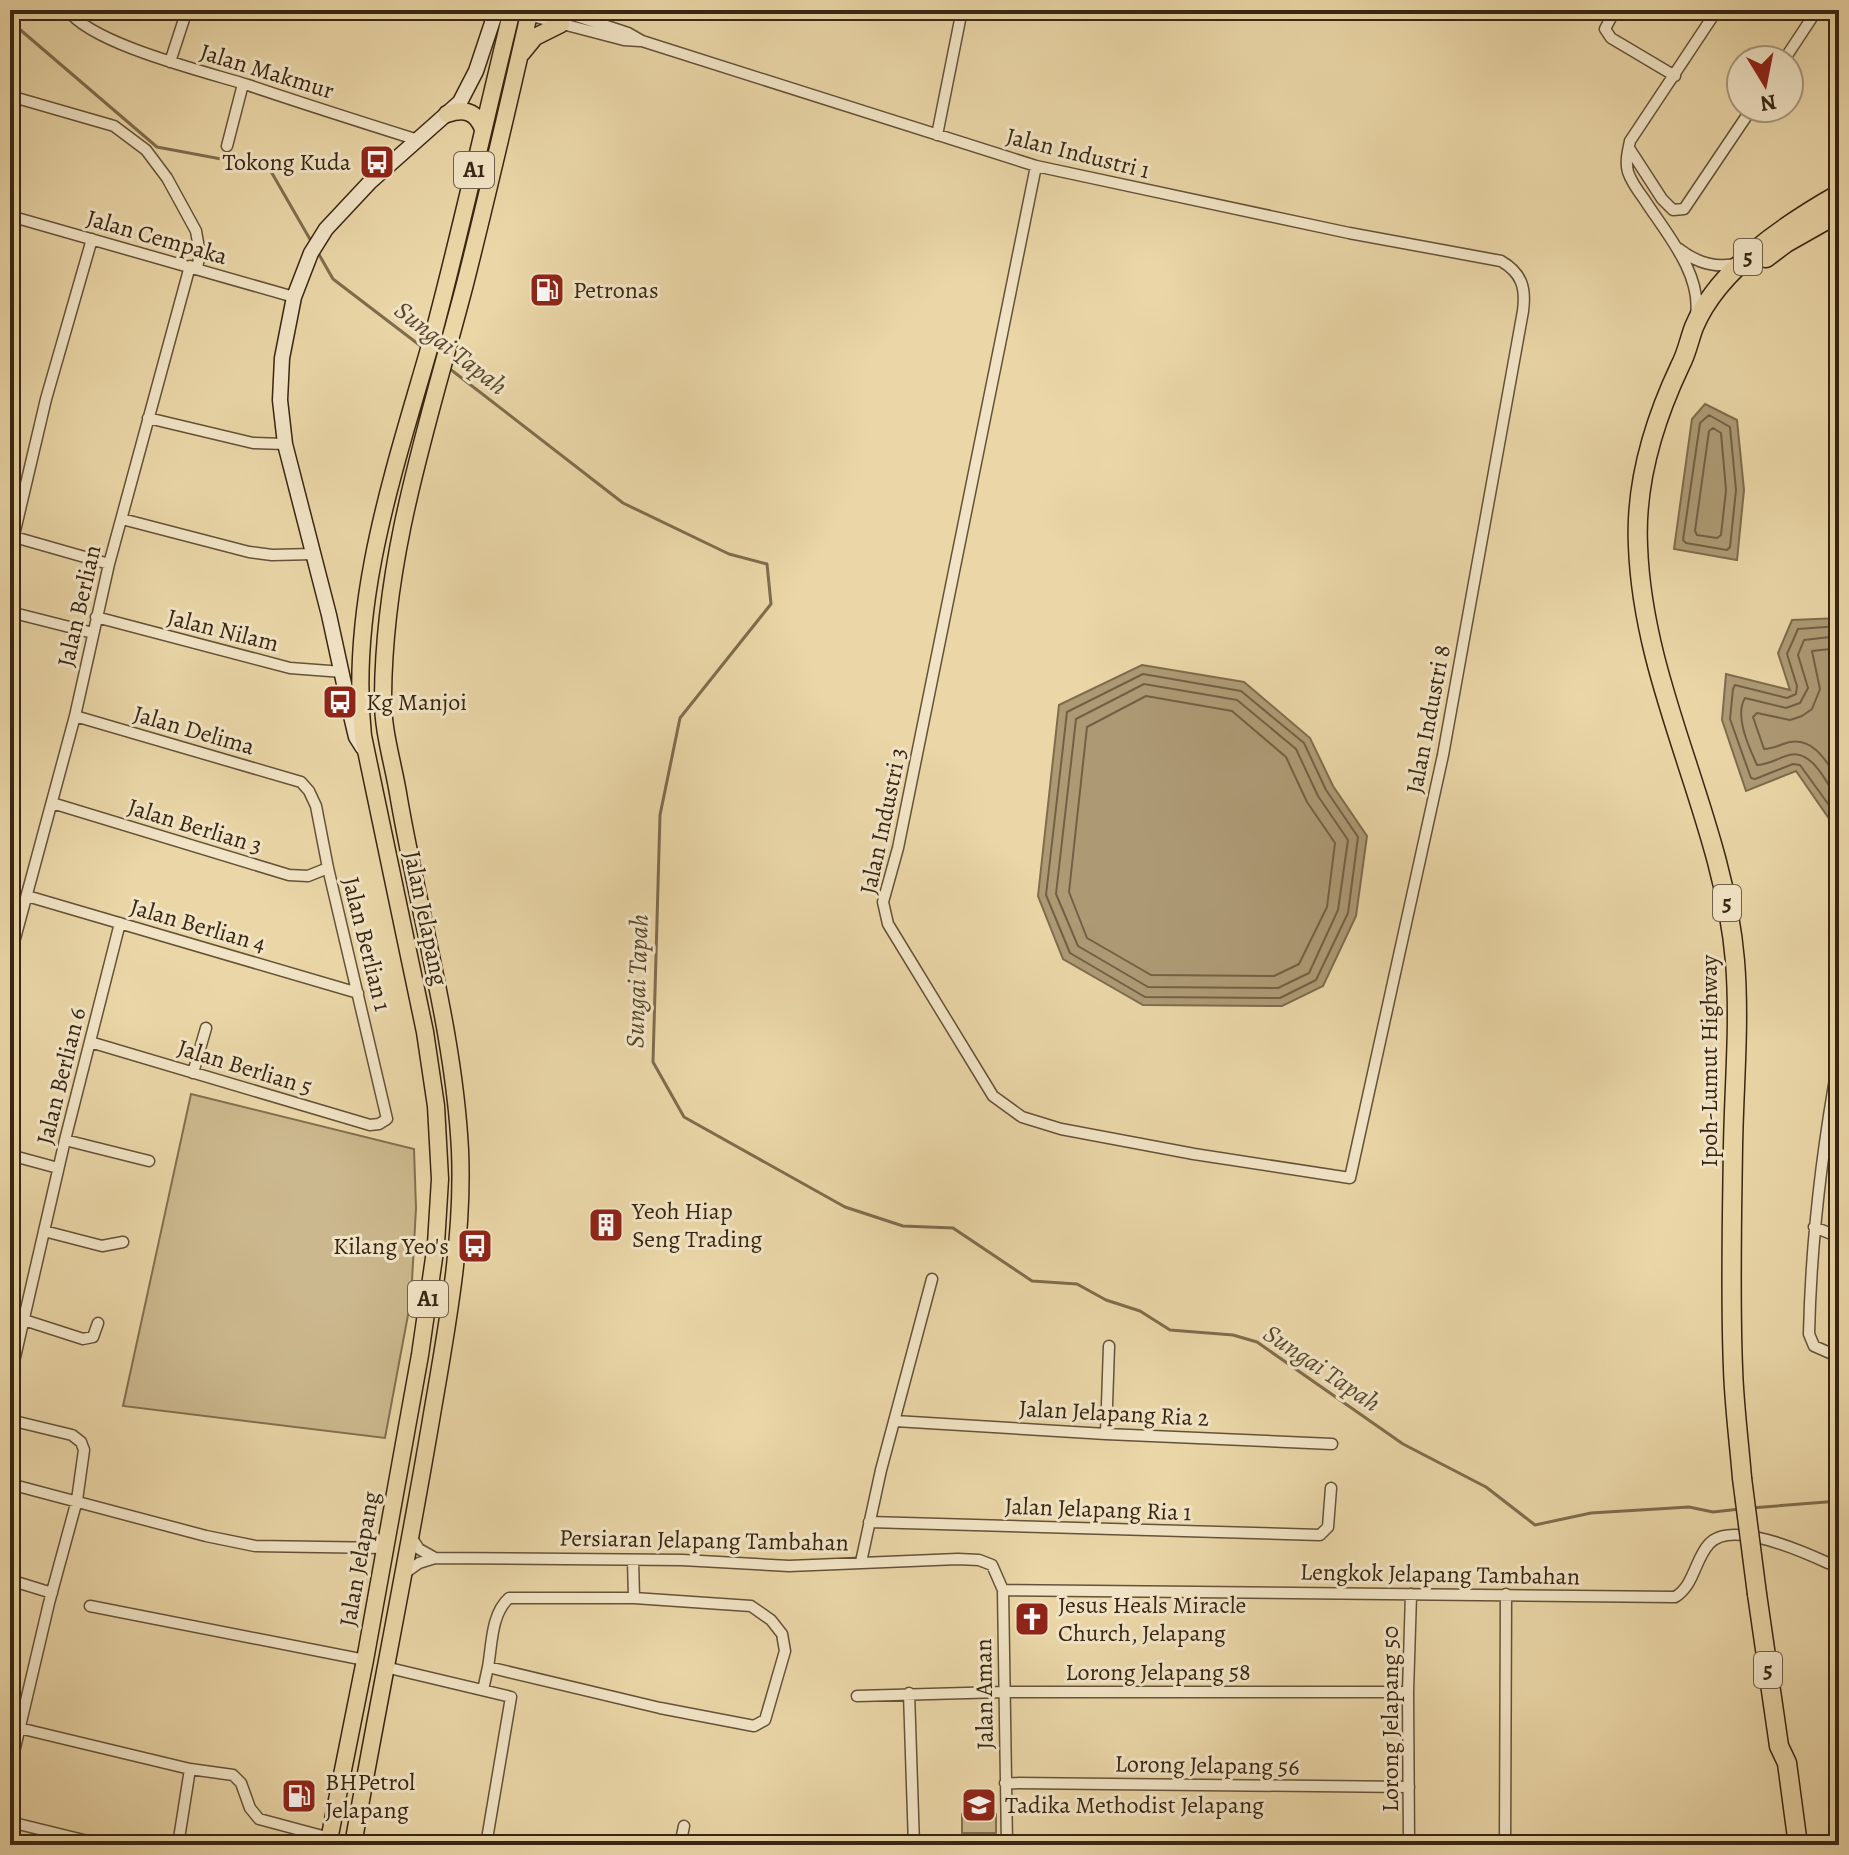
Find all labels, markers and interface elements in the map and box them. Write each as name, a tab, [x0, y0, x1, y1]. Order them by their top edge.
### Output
street label: Jalan Makmur	[196, 35, 338, 107]
north arrow	[1725, 44, 1805, 124]
text: N	[1758, 87, 1779, 119]
street label: Jalan Industri 1	[1003, 120, 1153, 186]
bus stop icon: Tokong Kuda	[358, 143, 396, 181]
place label: Tokong Kuda	[222, 146, 352, 178]
road number: A1	[454, 152, 494, 188]
street label: Jalan Cempaka	[83, 202, 232, 273]
road number: 5	[1734, 239, 1762, 275]
fuel station icon: Petronas	[528, 271, 566, 309]
place label: Petronas	[573, 274, 659, 306]
water label: Sungai Tapah	[387, 293, 515, 403]
street label: Jalan Berlian	[49, 542, 109, 670]
street label: Jalan Nilam	[164, 601, 282, 659]
street label: Jalan Industri 8	[1398, 642, 1458, 796]
bus stop icon: Kg Manjoi	[321, 683, 359, 721]
place label: Kg Manjoi	[366, 686, 467, 718]
street label: Jalan Delima	[130, 697, 259, 763]
street label: Jalan Industri 3	[852, 745, 914, 897]
street label: Jalan Berlian 3	[124, 790, 266, 862]
street label: Jalan Jelapang	[396, 848, 456, 988]
street label: Jalan Berlian 1	[335, 874, 399, 1014]
road number: 5	[1713, 885, 1741, 921]
street label: Jalan Berlian 4	[126, 890, 270, 960]
water label: Sungai Tapah	[617, 913, 657, 1049]
street label: Ipoh-Lumut Highway	[1693, 955, 1725, 1167]
street label: Jalan Berlian 6	[29, 1004, 93, 1148]
street label: Jalan Berlian 5	[174, 1031, 316, 1103]
place label: Yeoh Hiap Seng Trading	[631, 1195, 762, 1255]
building icon: Yeoh Hiap Seng Trading	[587, 1206, 625, 1244]
bus stop icon: Kilang Yeo's	[456, 1227, 494, 1265]
place label: Kilang Yeo's	[333, 1230, 449, 1262]
road number: A1	[408, 1281, 448, 1317]
water label: Sungai Tapah	[1257, 1316, 1387, 1420]
street label: Jalan Jelapang Ria 2	[1018, 1392, 1210, 1434]
street label: Jalan Jelapang	[331, 1489, 387, 1629]
street label: Jalan Jelapang Ria 1	[1004, 1490, 1192, 1528]
street label: Persiaran Jelapang Tambahan	[559, 1521, 849, 1559]
street label: Lengkok Jelapang Tambahan	[1300, 1556, 1580, 1592]
place label: Jesus Heals Miracle Church, Jelapang	[1058, 1589, 1246, 1649]
church icon: Jesus Heals Miracle Church, Jelapang	[1013, 1600, 1051, 1638]
street label: Lorong Jelapang 50	[1374, 1626, 1406, 1812]
street label: Jalan Aman	[967, 1638, 1001, 1750]
road number: 5	[1754, 1652, 1782, 1688]
street label: Lorong Jelapang 58	[1065, 1656, 1251, 1688]
street label: Lorong Jelapang 56	[1114, 1747, 1300, 1783]
place label: BHPetrol Jelapang	[325, 1766, 415, 1826]
fuel station icon: BHPetrol Jelapang	[280, 1777, 318, 1815]
school or university icon: Tadika Methodist Jelapang	[960, 1786, 998, 1824]
place label: Tadika Methodist Jelapang	[1005, 1789, 1264, 1821]

